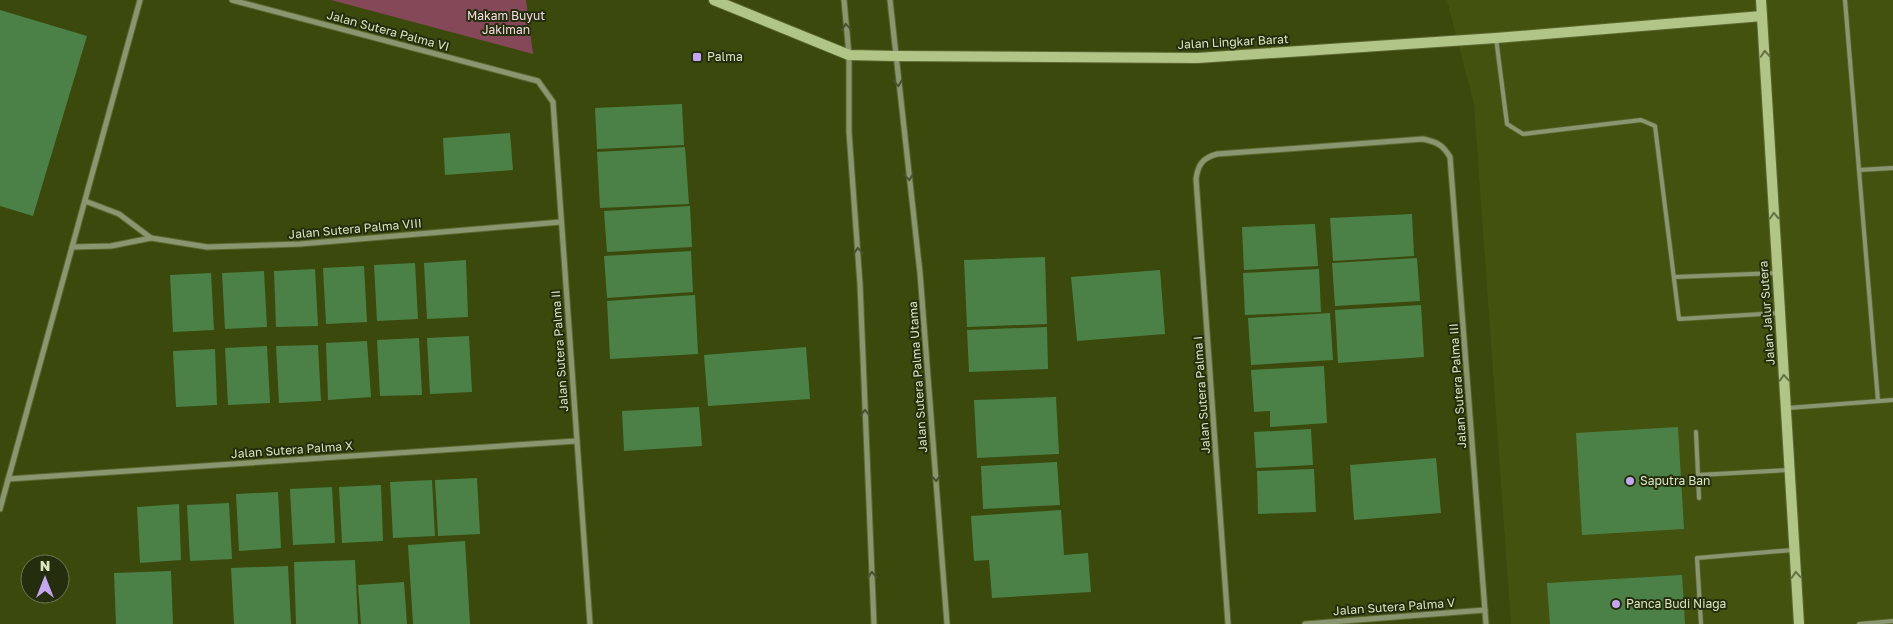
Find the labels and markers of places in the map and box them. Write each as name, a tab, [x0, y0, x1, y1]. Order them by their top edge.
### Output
place label: Palma	[707, 49, 743, 64]
marker: Palma	[691, 51, 703, 63]
place label: Saputra Ban	[1640, 473, 1710, 488]
marker: Saputra Ban	[1624, 475, 1636, 487]
place label: Panca Budi Niaga	[1626, 596, 1726, 611]
marker: Panca Budi Niaga	[1610, 598, 1622, 610]

